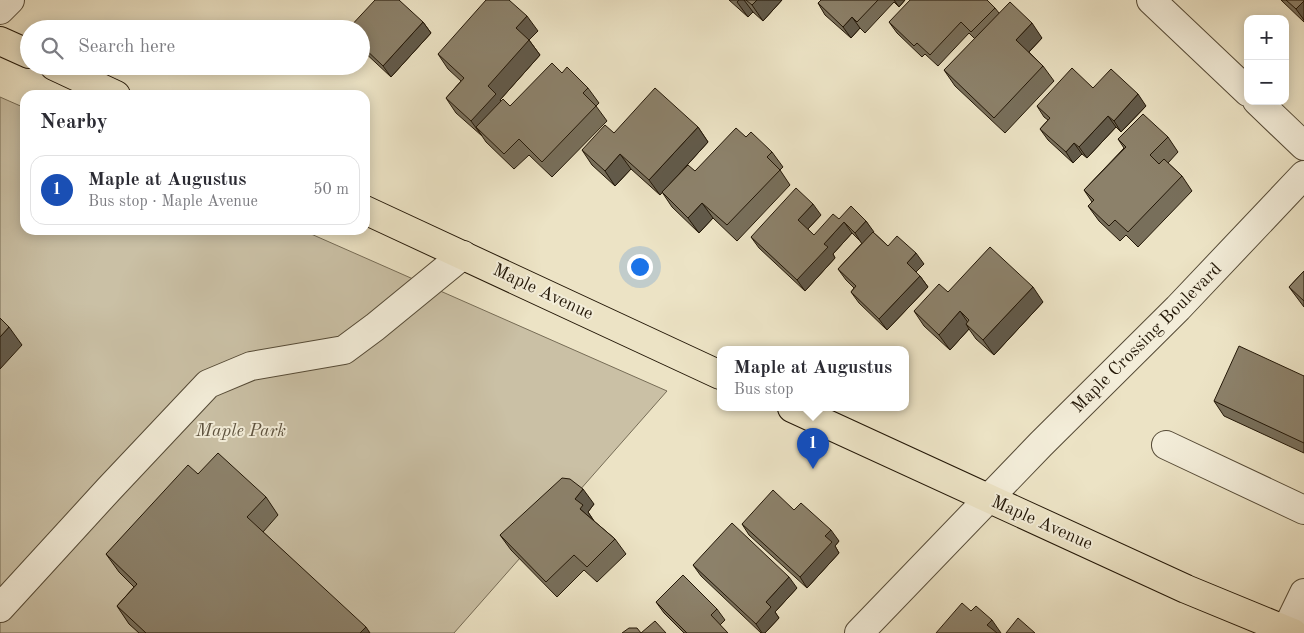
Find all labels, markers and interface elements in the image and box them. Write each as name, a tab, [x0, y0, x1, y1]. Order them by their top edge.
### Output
map controls	[1244, 15, 1289, 105]
button: +	[1244, 15, 1289, 60]
search box	[20, 20, 370, 75]
icon: search	[38, 34, 66, 62]
text: Search here	[78, 38, 175, 57]
button: −	[1244, 60, 1289, 105]
text: Nearby	[40, 112, 108, 133]
text: Maple at Augustus	[88, 171, 246, 190]
text: 1	[52, 182, 62, 198]
text: 50 m	[313, 182, 349, 198]
text: Bus stop · Maple Avenue	[88, 194, 258, 210]
your location	[627, 254, 653, 280]
street label: Maple Crossing Boulevard	[1069, 260, 1225, 416]
street label: Maple Avenue	[490, 261, 596, 323]
popup	[717, 346, 909, 411]
text: Maple at Augustus	[734, 359, 892, 378]
text: Bus stop	[734, 382, 794, 398]
park label: Maple Park	[195, 422, 286, 440]
pin: 1	[797, 428, 829, 469]
street label: Maple Avenue	[989, 493, 1095, 553]

